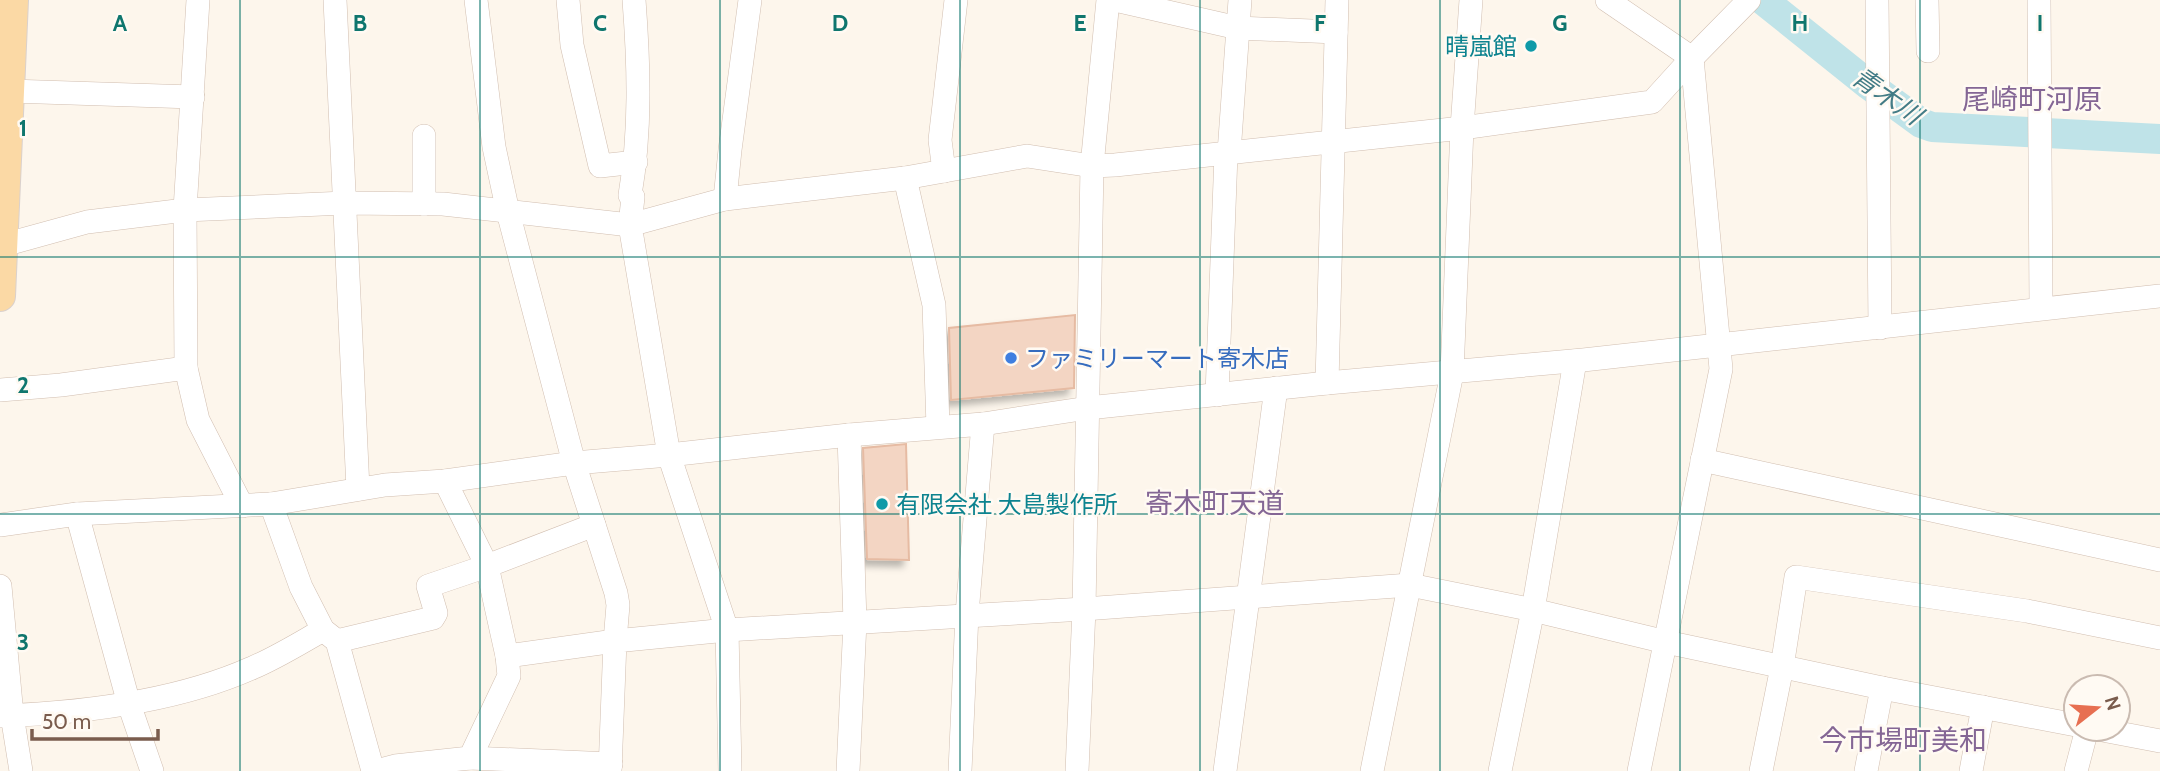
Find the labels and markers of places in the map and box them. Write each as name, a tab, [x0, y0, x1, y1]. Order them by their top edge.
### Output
place label: 晴嵐館	[1445, 32, 1517, 61]
marker: 晴嵐館	[1523, 38, 1539, 54]
place label: ファミリーマート寄木店	[1025, 344, 1289, 373]
marker: ファミリーマート寄木店	[1003, 350, 1019, 366]
place label: 有限会社 大島製作所	[896, 490, 1117, 519]
marker: 有限会社 大島製作所	[874, 496, 890, 512]

